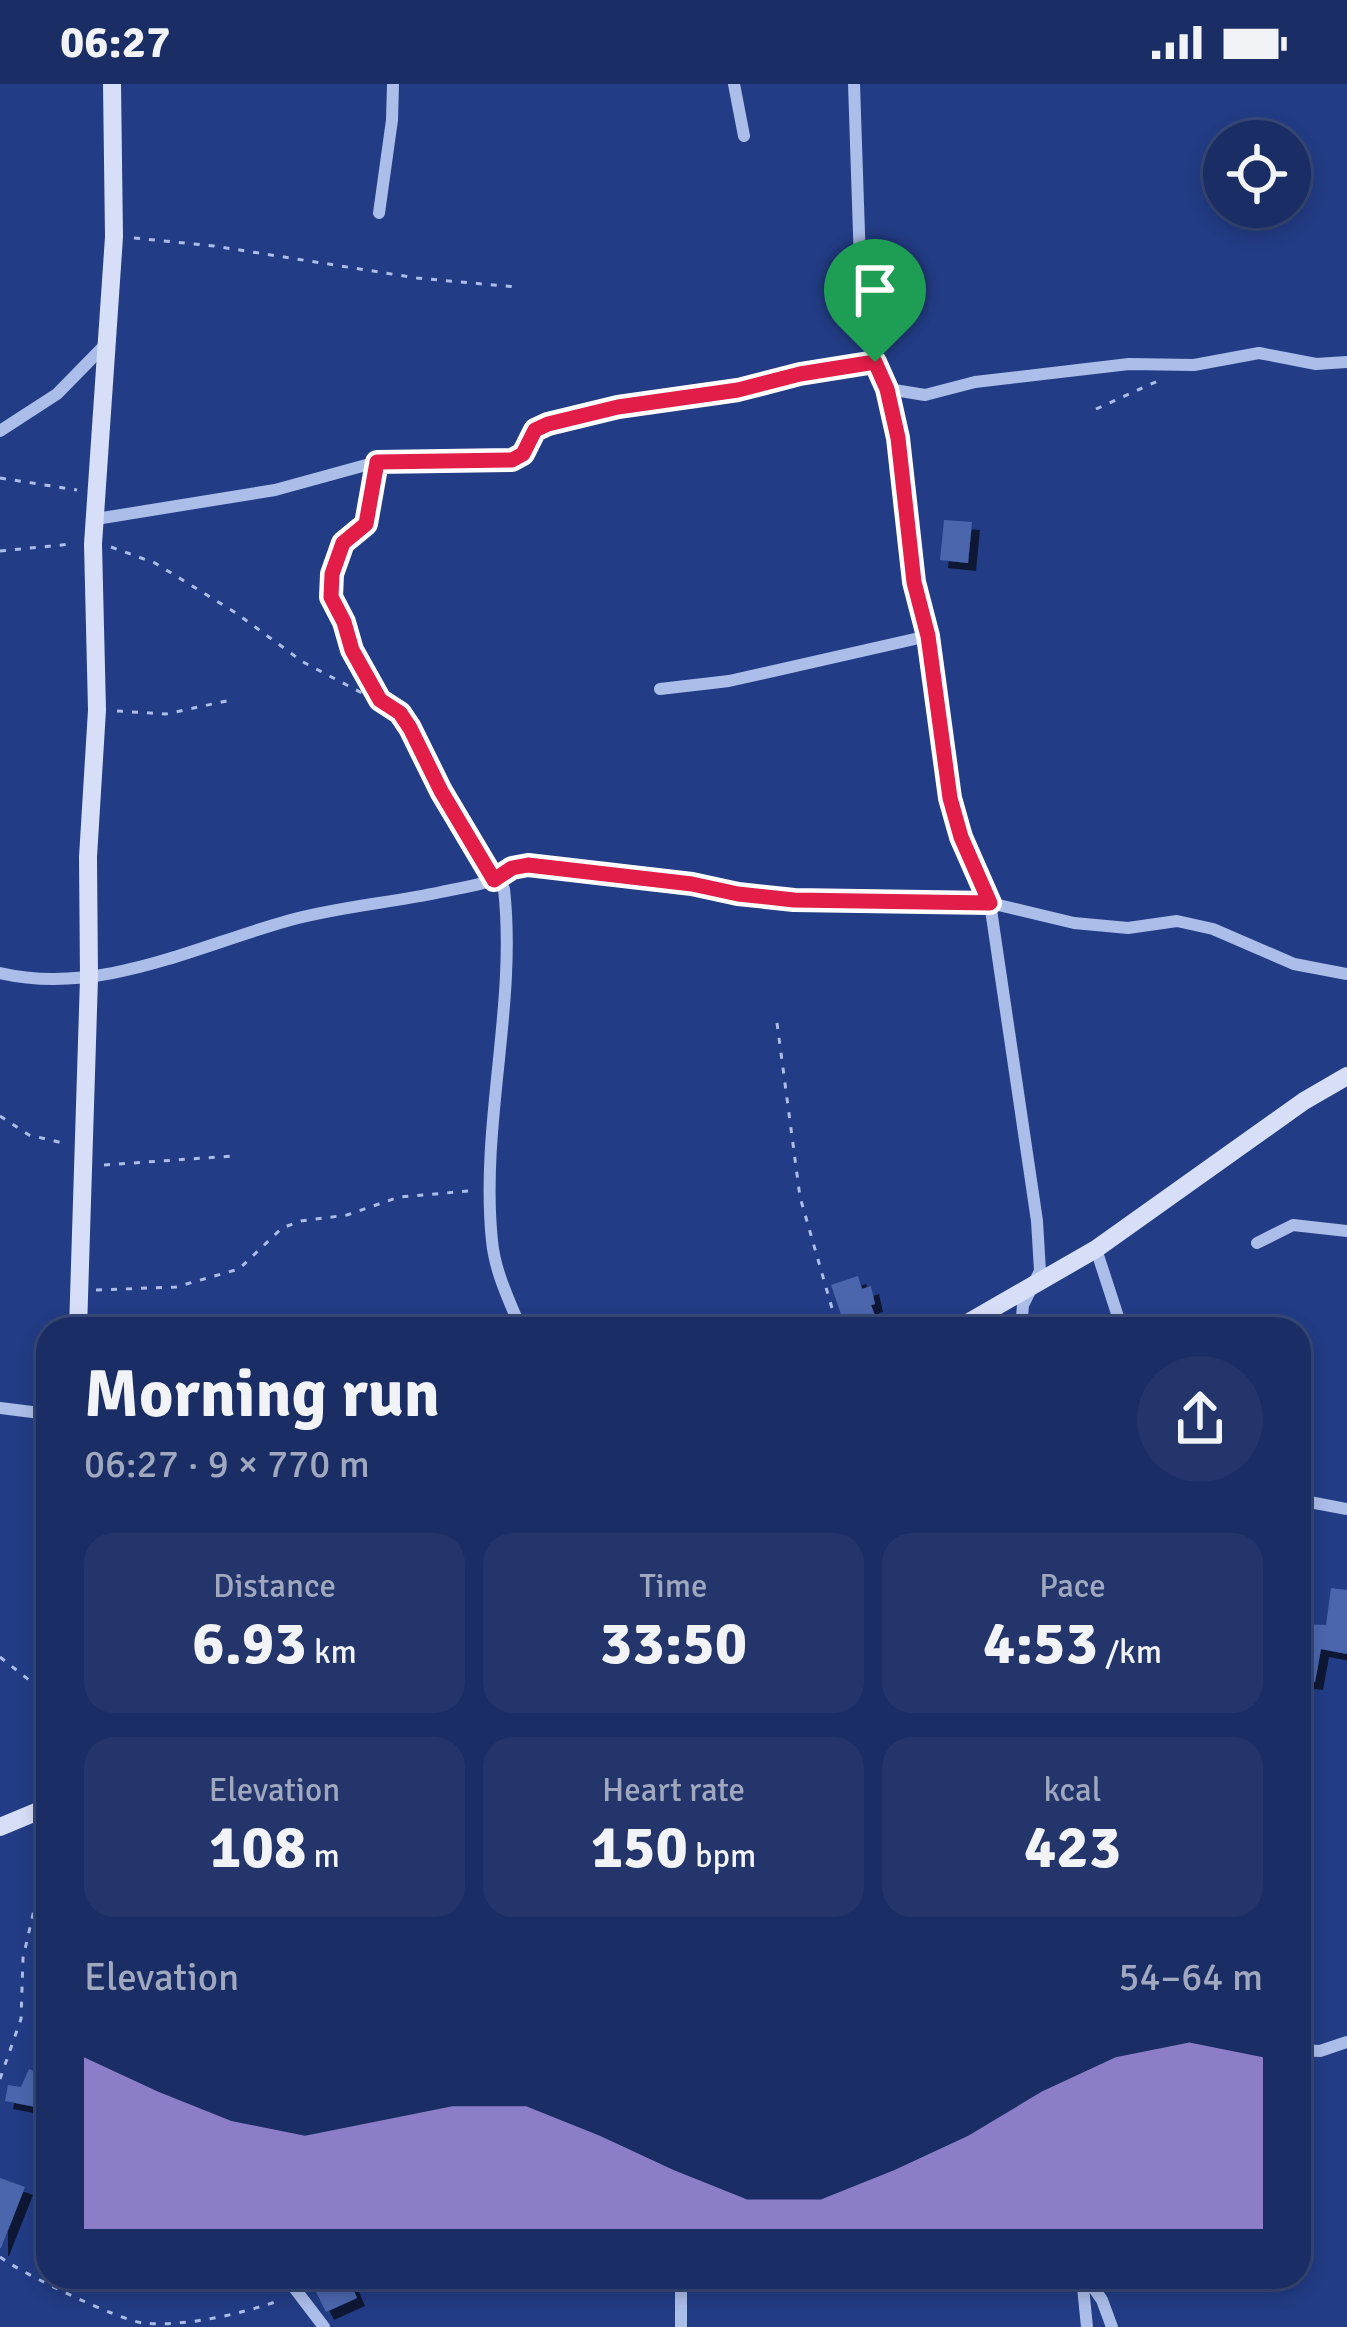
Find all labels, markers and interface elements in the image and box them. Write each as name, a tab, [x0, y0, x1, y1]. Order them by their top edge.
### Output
text: 06:27	[60, 15, 170, 70]
map controls	[1203, 120, 1311, 228]
button: locate	[1203, 120, 1311, 228]
pin	[824, 239, 926, 362]
icon: arrive	[842, 257, 908, 323]
text: Morning run	[84, 1354, 440, 1435]
button: share	[1137, 1356, 1263, 1482]
text: 06:27 · 9 × 770 m	[84, 1440, 370, 1488]
text: Distance	[213, 1566, 336, 1607]
text: Time	[640, 1566, 708, 1607]
text: Pace	[1039, 1566, 1106, 1607]
text: 6.93	[192, 1607, 307, 1681]
text: 33:50	[600, 1607, 747, 1681]
text: 4:53	[983, 1607, 1098, 1681]
text: km	[307, 1632, 357, 1673]
text: /km	[1098, 1632, 1162, 1673]
text: Elevation	[209, 1770, 340, 1811]
text: Heart rate	[602, 1770, 745, 1811]
text: kcal	[1044, 1770, 1101, 1811]
text: 108	[209, 1811, 306, 1885]
text: 150	[591, 1811, 688, 1885]
text: 423	[1024, 1811, 1121, 1885]
text: m	[306, 1836, 340, 1877]
text: bpm	[688, 1836, 756, 1877]
text: Elevation	[84, 1953, 239, 2001]
text: 54–64 m	[1118, 1953, 1263, 2001]

